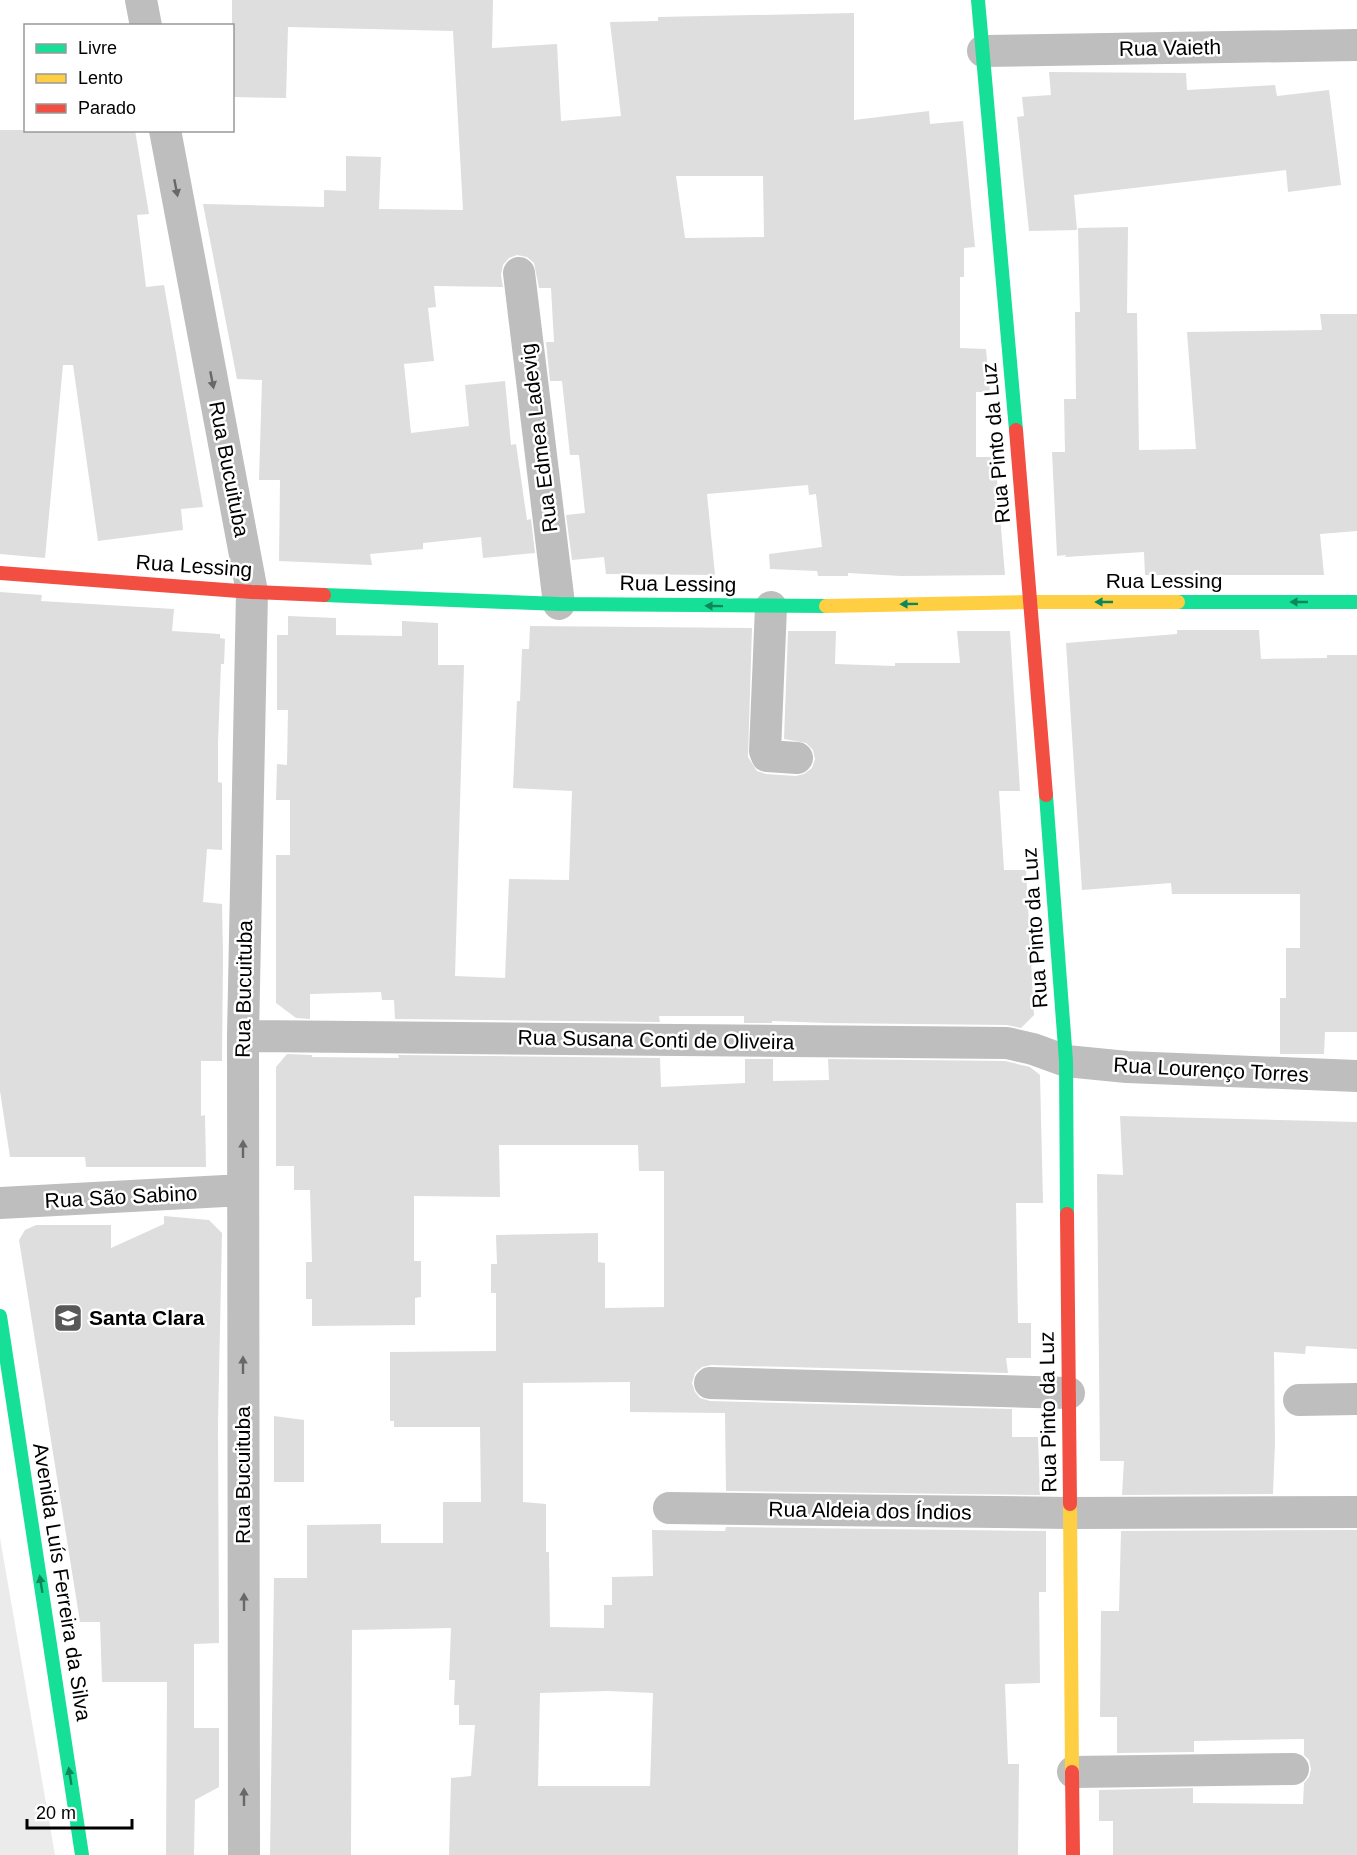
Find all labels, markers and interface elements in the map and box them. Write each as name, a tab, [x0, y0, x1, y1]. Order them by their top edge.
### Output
legend	[24, 24, 234, 132]
street label: Rua Vaieth	[1119, 35, 1221, 60]
text: Livre	[78, 38, 117, 58]
text: Lento	[78, 68, 123, 88]
text: Parado	[78, 98, 136, 118]
one-way arrow	[172, 179, 181, 198]
street label: Rua Edmea Ladevig	[515, 342, 562, 534]
street label: Rua Pinto da Luz	[977, 362, 1014, 524]
one-way arrow	[208, 370, 217, 389]
street label: Rua Bucuituba	[205, 399, 254, 539]
street label: Rua Lessing	[135, 550, 253, 581]
street label: Rua Lessing	[1106, 569, 1222, 592]
street label: Rua Lessing	[619, 571, 737, 596]
one-way arrow	[1094, 597, 1113, 607]
one-way arrow	[1289, 597, 1308, 607]
one-way arrow	[899, 599, 918, 609]
one-way arrow	[704, 601, 723, 611]
street label: Rua Pinto da Luz	[1017, 847, 1052, 1009]
street label: Rua Bucuituba	[231, 920, 256, 1058]
street label: Rua Susana Conti de Oliveira	[518, 1026, 795, 1053]
street label: Rua Lourenço Torres	[1113, 1053, 1309, 1086]
one-way arrow	[238, 1139, 248, 1158]
street label: Rua São Sabino	[44, 1181, 198, 1212]
school or university icon: Santa Clara	[52, 1302, 84, 1334]
place label: Santa Clara	[89, 1306, 205, 1329]
street label: Rua Pinto da Luz	[1035, 1331, 1060, 1493]
one-way arrow	[238, 1355, 248, 1374]
street label: Rua Bucuituba	[231, 1406, 254, 1544]
street label: Avenida Luís Ferreira da Silva	[29, 1441, 96, 1723]
street label: Rua Aldeia dos Índios	[768, 1497, 972, 1524]
one-way arrow	[36, 1574, 45, 1593]
one-way arrow	[239, 1592, 249, 1611]
one-way arrow	[65, 1767, 74, 1786]
one-way arrow	[239, 1787, 249, 1806]
scale bar	[27, 1792, 132, 1830]
text: 20 m	[36, 1803, 76, 1823]

